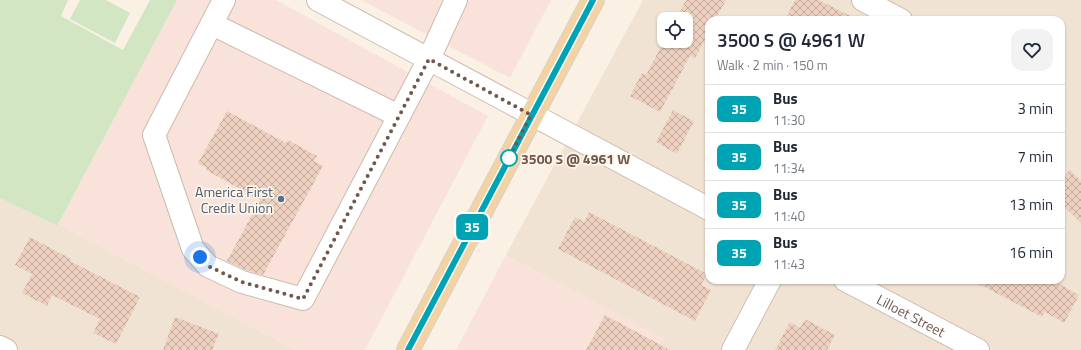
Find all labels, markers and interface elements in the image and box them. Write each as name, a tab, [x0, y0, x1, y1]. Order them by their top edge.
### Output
map controls	[657, 12, 693, 48]
button: locate	[657, 12, 693, 48]
text: 3500 S @ 4961 W	[717, 25, 865, 54]
button: heart	[1011, 29, 1053, 71]
text: Walk · 2 min · 150 m	[717, 55, 828, 75]
text: Bus	[773, 87, 798, 110]
text: 3 min	[1017, 97, 1053, 120]
text: 35	[731, 98, 747, 119]
text: 11:30	[773, 110, 805, 130]
text: Bus	[773, 135, 798, 158]
text: 7 min	[1017, 145, 1053, 168]
text: 35	[731, 146, 747, 167]
place label: 3500 S @ 4961 W	[521, 148, 630, 169]
marker: 3500 S @ 4961 W	[500, 149, 518, 167]
text: 11:34	[773, 158, 805, 178]
place label: America First Credit Union	[195, 181, 273, 218]
text: Bus	[773, 183, 798, 206]
text: 13 min	[1009, 193, 1053, 216]
marker: America First Credit Union	[276, 194, 286, 204]
text: 35	[731, 194, 747, 215]
text: 11:40	[773, 206, 805, 226]
line badge: 35	[454, 214, 490, 240]
text: 35	[464, 216, 480, 237]
text: Bus	[773, 231, 798, 254]
text: 16 min	[1009, 241, 1053, 264]
text: 35	[731, 242, 747, 263]
your location	[190, 247, 210, 267]
text: 11:43	[773, 254, 805, 274]
street label: Lilloet Street	[873, 288, 949, 342]

